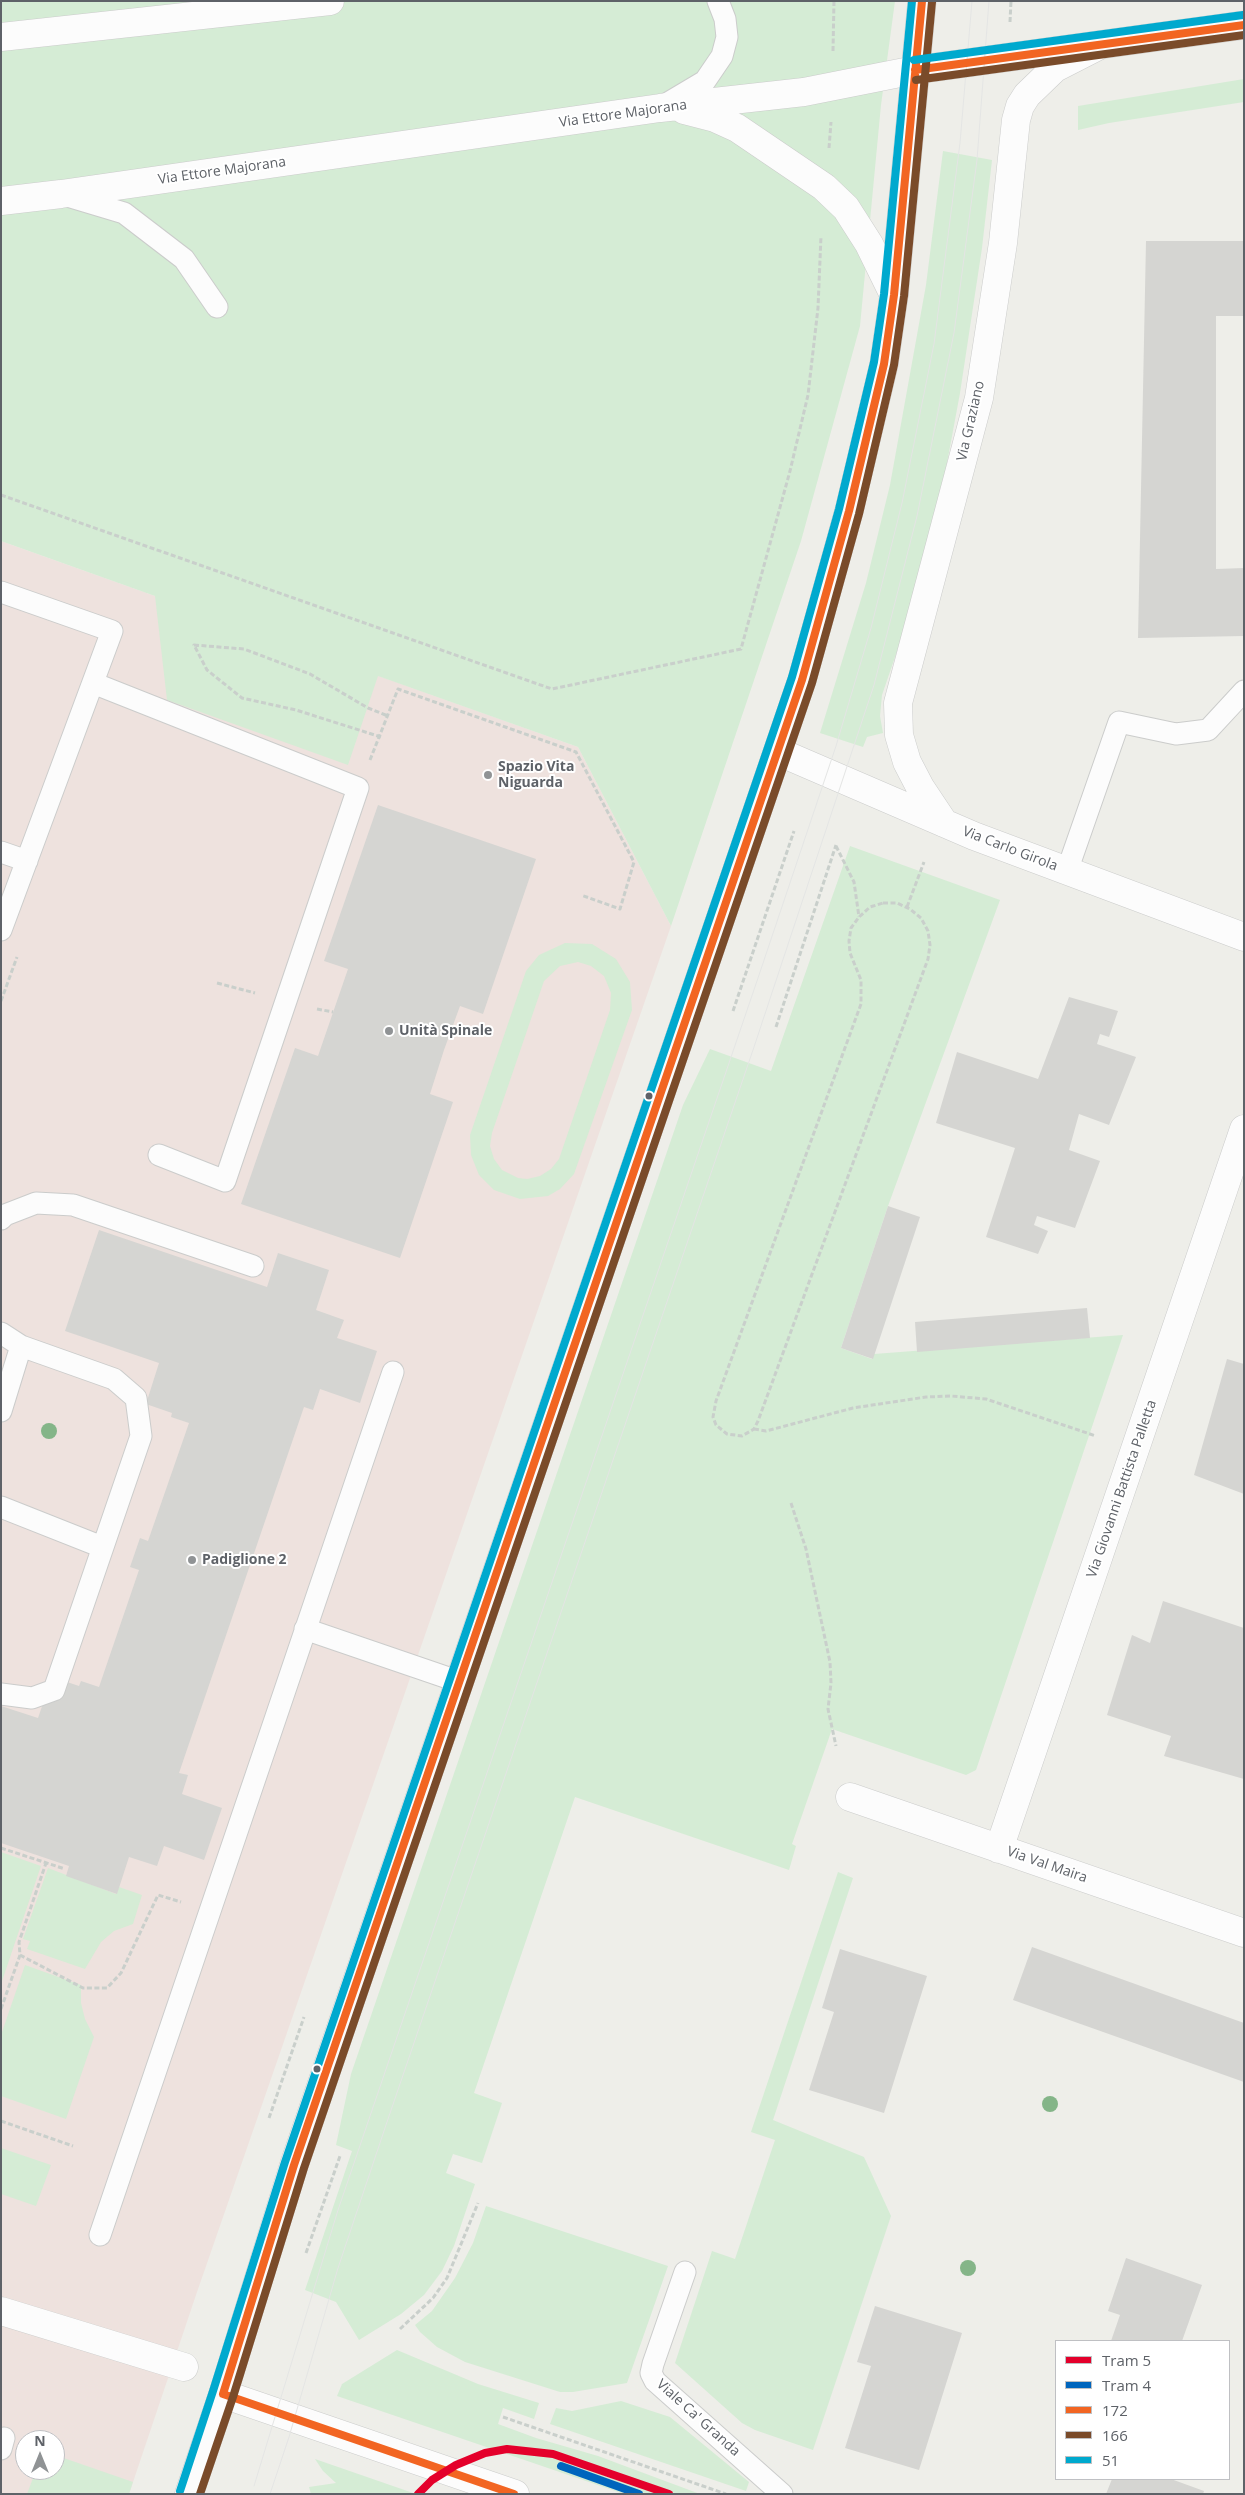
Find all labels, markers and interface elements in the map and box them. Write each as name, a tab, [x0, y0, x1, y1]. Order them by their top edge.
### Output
street label: Via Ettore Majorana	[558, 97, 688, 131]
street label: Via Ettore Majorana	[157, 154, 287, 188]
street label: Via Graziano	[954, 379, 988, 463]
place label: Spazio Vita Niguarda	[498, 759, 574, 792]
marker: Spazio Vita Niguarda	[482, 769, 494, 781]
street label: Via Carlo Girola	[960, 823, 1060, 875]
place label: Unità Spinale	[399, 1023, 492, 1039]
marker: Unità Spinale	[383, 1025, 395, 1037]
unlabelled marker	[644, 1091, 654, 1101]
street label: Via Giovanni Battista Palletta	[1084, 1398, 1160, 1580]
place label: Padiglione 2	[202, 1552, 287, 1568]
marker: Padiglione 2	[186, 1554, 198, 1566]
street label: Via Val Maira	[1005, 1843, 1089, 1887]
unlabelled marker	[312, 2064, 322, 2074]
legend	[1055, 2340, 1230, 2480]
text: Tram 5	[1102, 2350, 1151, 2370]
text: Tram 4	[1102, 2375, 1151, 2395]
street label: Viale Ca' Granda	[653, 2376, 743, 2460]
text: 172	[1102, 2400, 1128, 2420]
text: 166	[1102, 2425, 1128, 2445]
north arrow	[15, 2430, 65, 2480]
text: N	[34, 2431, 46, 2450]
text: 51	[1102, 2450, 1119, 2470]

